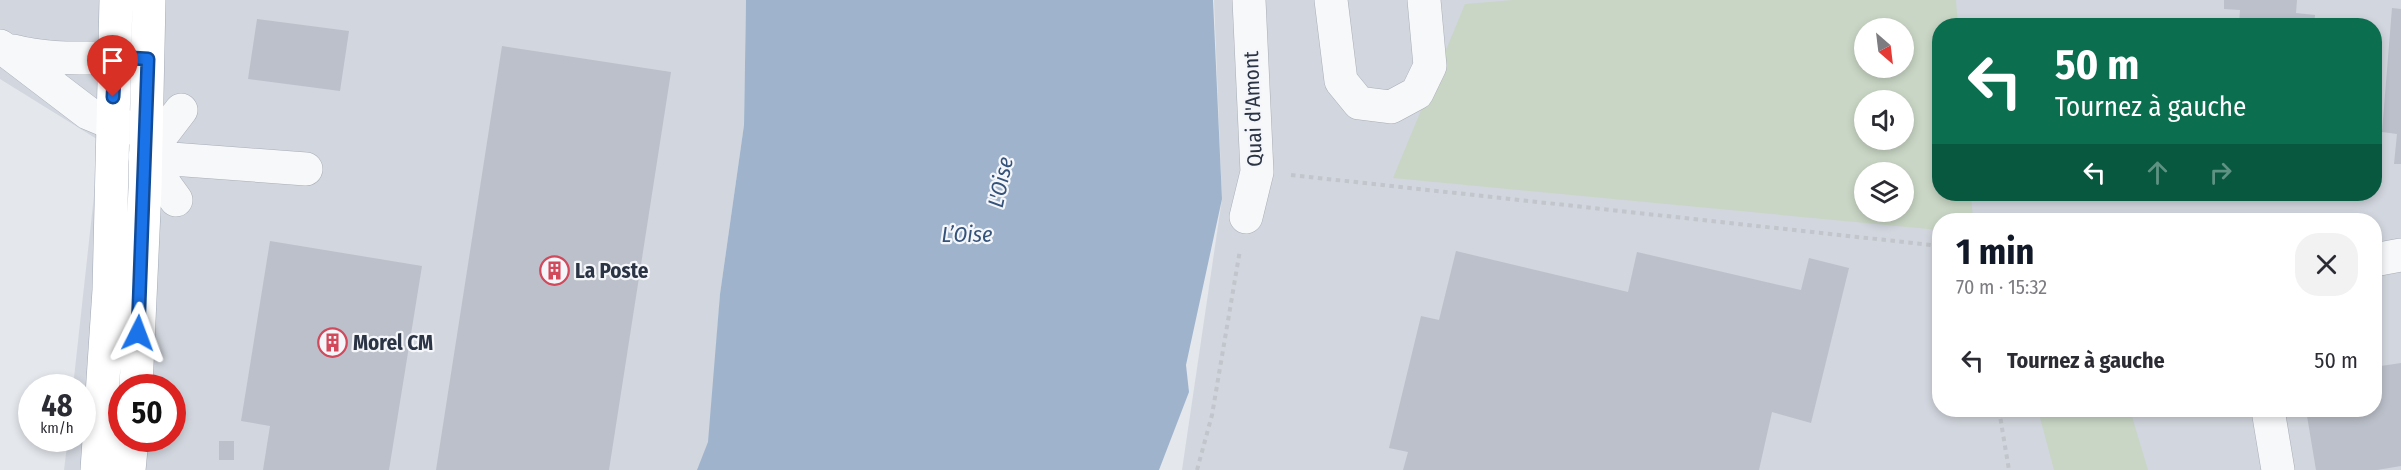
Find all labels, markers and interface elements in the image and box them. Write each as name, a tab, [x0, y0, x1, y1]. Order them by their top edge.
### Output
north arrow	[1854, 18, 1914, 78]
map controls	[1854, 18, 1914, 222]
pin	[87, 35, 138, 97]
text: 50 m	[2055, 40, 2139, 90]
icon: left	[1956, 42, 2034, 120]
icon: arrive	[96, 44, 129, 77]
street label: Quai d'Amont	[1238, 51, 1268, 167]
button: sound	[1854, 90, 1914, 150]
text: Tournez à gauche	[2055, 91, 2246, 123]
water label: L'Oise	[982, 154, 1019, 210]
icon: left	[2078, 156, 2111, 189]
icon: ahead	[2141, 156, 2174, 189]
icon: right	[2204, 156, 2237, 189]
button: layers	[1854, 162, 1914, 222]
water label: L’Oise	[941, 221, 993, 248]
text: 1 min	[1956, 230, 2034, 274]
button: close	[2295, 233, 2358, 296]
building icon: La Poste	[538, 255, 570, 287]
place label: La Poste	[575, 258, 649, 284]
text: 70 m · 15:32	[1956, 275, 2047, 299]
position arrow	[106, 301, 170, 365]
building icon: Morel CM	[316, 327, 348, 359]
place label: Morel CM	[353, 330, 433, 356]
icon: left	[1956, 344, 1989, 377]
text: Tournez à gauche	[2007, 347, 2165, 374]
text: 50 m	[2314, 347, 2358, 374]
speed limit sign: 50	[108, 374, 186, 452]
text: 48	[41, 388, 73, 424]
text: km/h	[40, 419, 74, 437]

